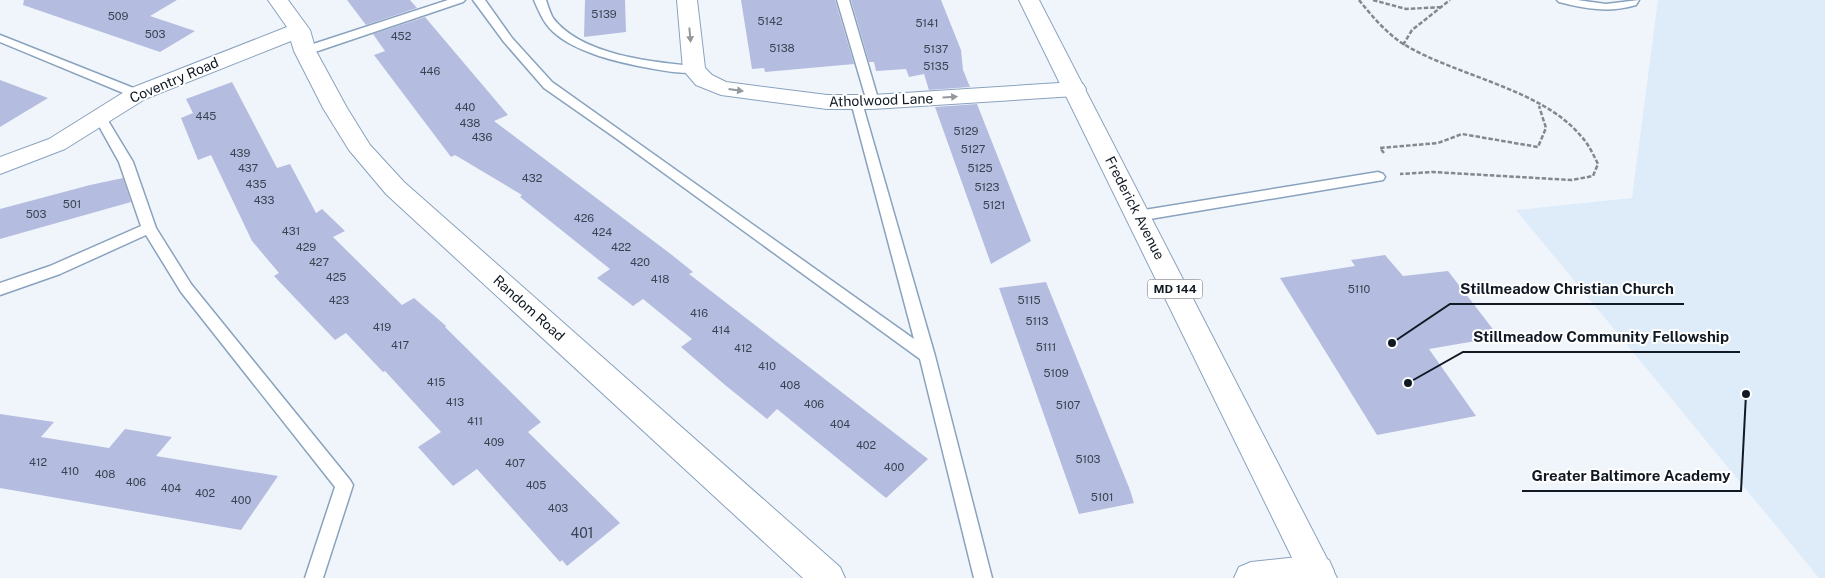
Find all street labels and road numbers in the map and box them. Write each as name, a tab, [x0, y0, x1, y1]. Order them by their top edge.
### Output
street label: Coventry Road	[127, 54, 221, 106]
street label: Atholwood Lane	[828, 90, 934, 110]
street label: Frederick Avenue	[1102, 154, 1168, 262]
street label: Random Road	[490, 272, 568, 344]
road number: MD 144	[1148, 280, 1202, 298]

